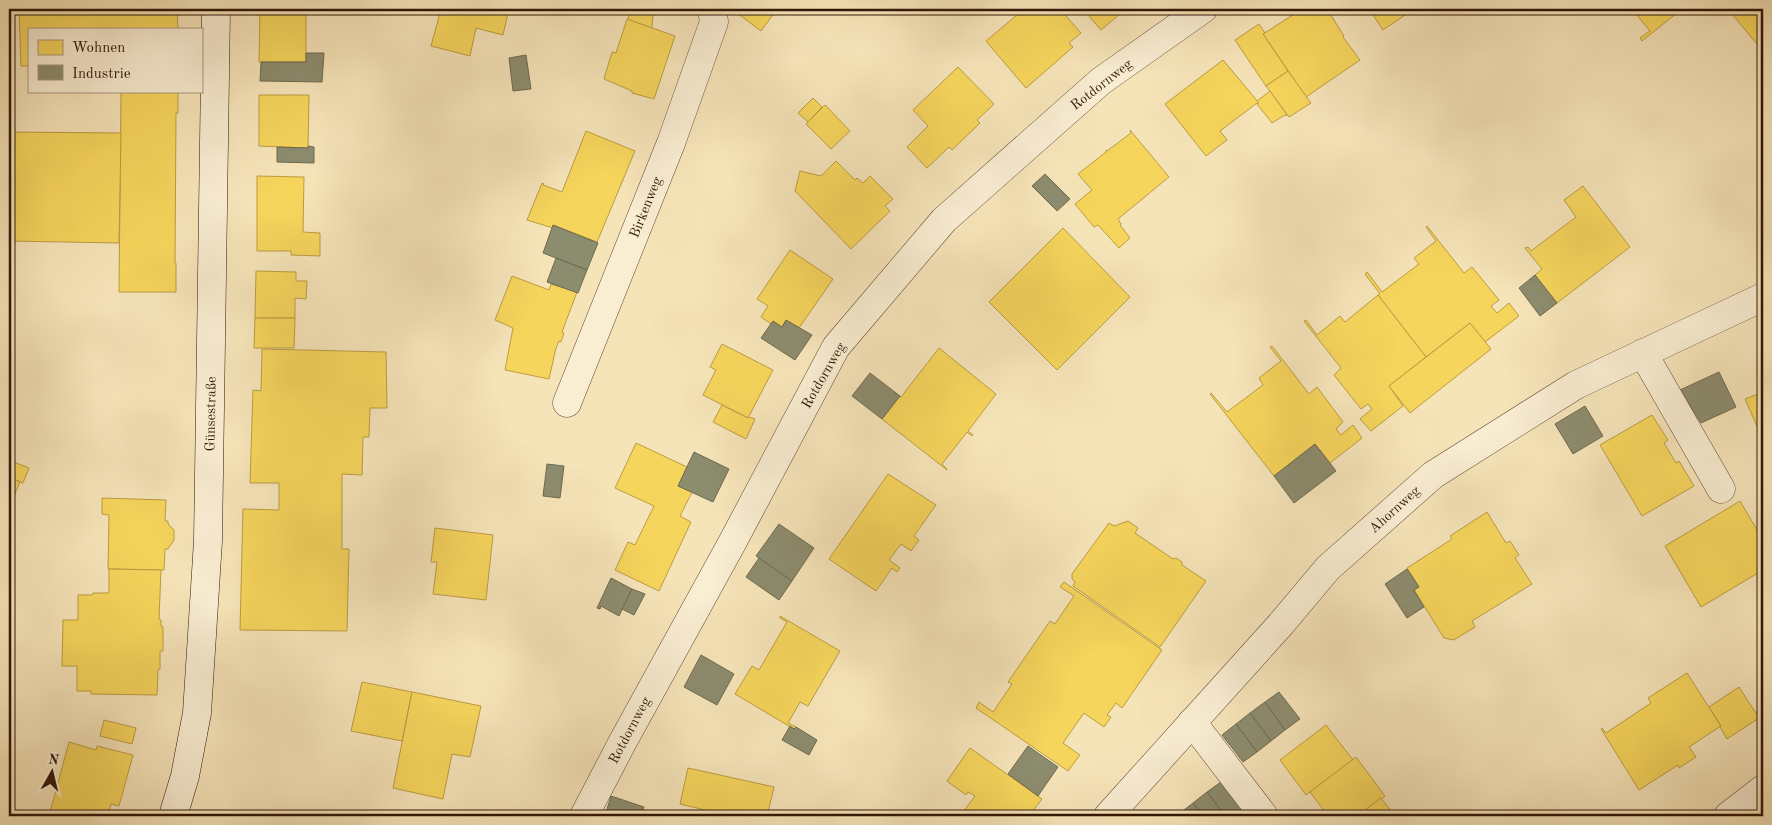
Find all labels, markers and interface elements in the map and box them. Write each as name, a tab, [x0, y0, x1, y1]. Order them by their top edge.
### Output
legend	[28, 28, 202, 92]
text: Wohnen	[72, 41, 125, 56]
street label: Rotdornweg	[1068, 56, 1135, 113]
text: Industrie	[72, 67, 131, 82]
street label: Birkenweg	[627, 174, 665, 240]
street label: Rotdornweg	[799, 340, 849, 411]
street label: Günsestraße	[203, 376, 219, 452]
street label: Ahornweg	[1367, 483, 1423, 536]
street label: Rotdornweg	[606, 694, 654, 766]
north arrow	[28, 748, 78, 798]
text: N	[47, 752, 60, 768]

